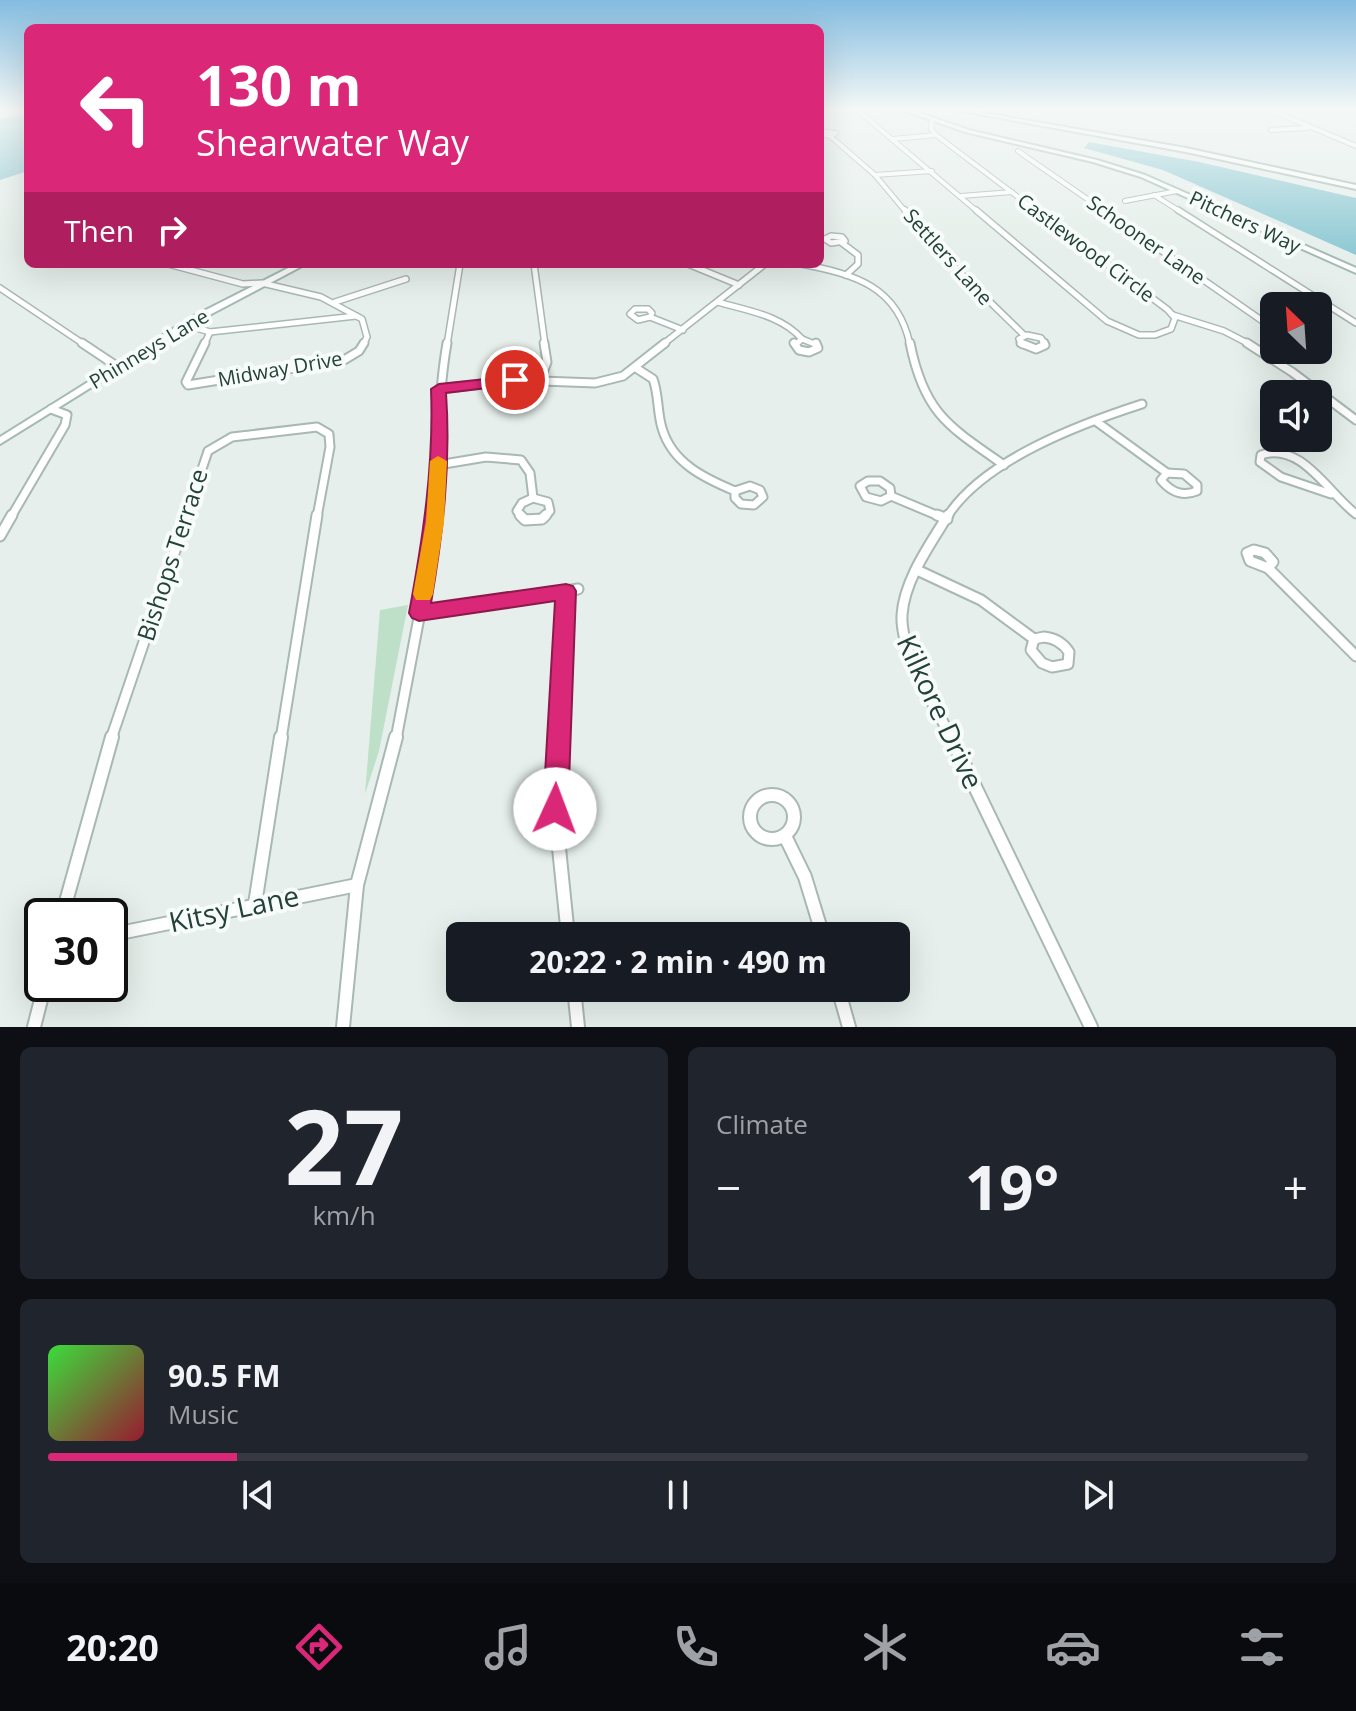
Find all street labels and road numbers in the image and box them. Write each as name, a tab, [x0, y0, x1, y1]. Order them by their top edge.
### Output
street label: Pitchers Way	[1185, 184, 1306, 260]
street label: Castlewood Circle	[1012, 187, 1160, 308]
street label: Schooner Lane	[1082, 189, 1211, 290]
street label: Settlers Lane	[898, 203, 999, 311]
street label: Phinneys Lane	[84, 302, 214, 395]
street label: Midway Drive	[215, 344, 344, 393]
street label: Bishops Terrace	[128, 464, 215, 645]
street label: Kilkore Drive	[889, 628, 993, 795]
street label: Kitsy Lane	[165, 876, 302, 940]

